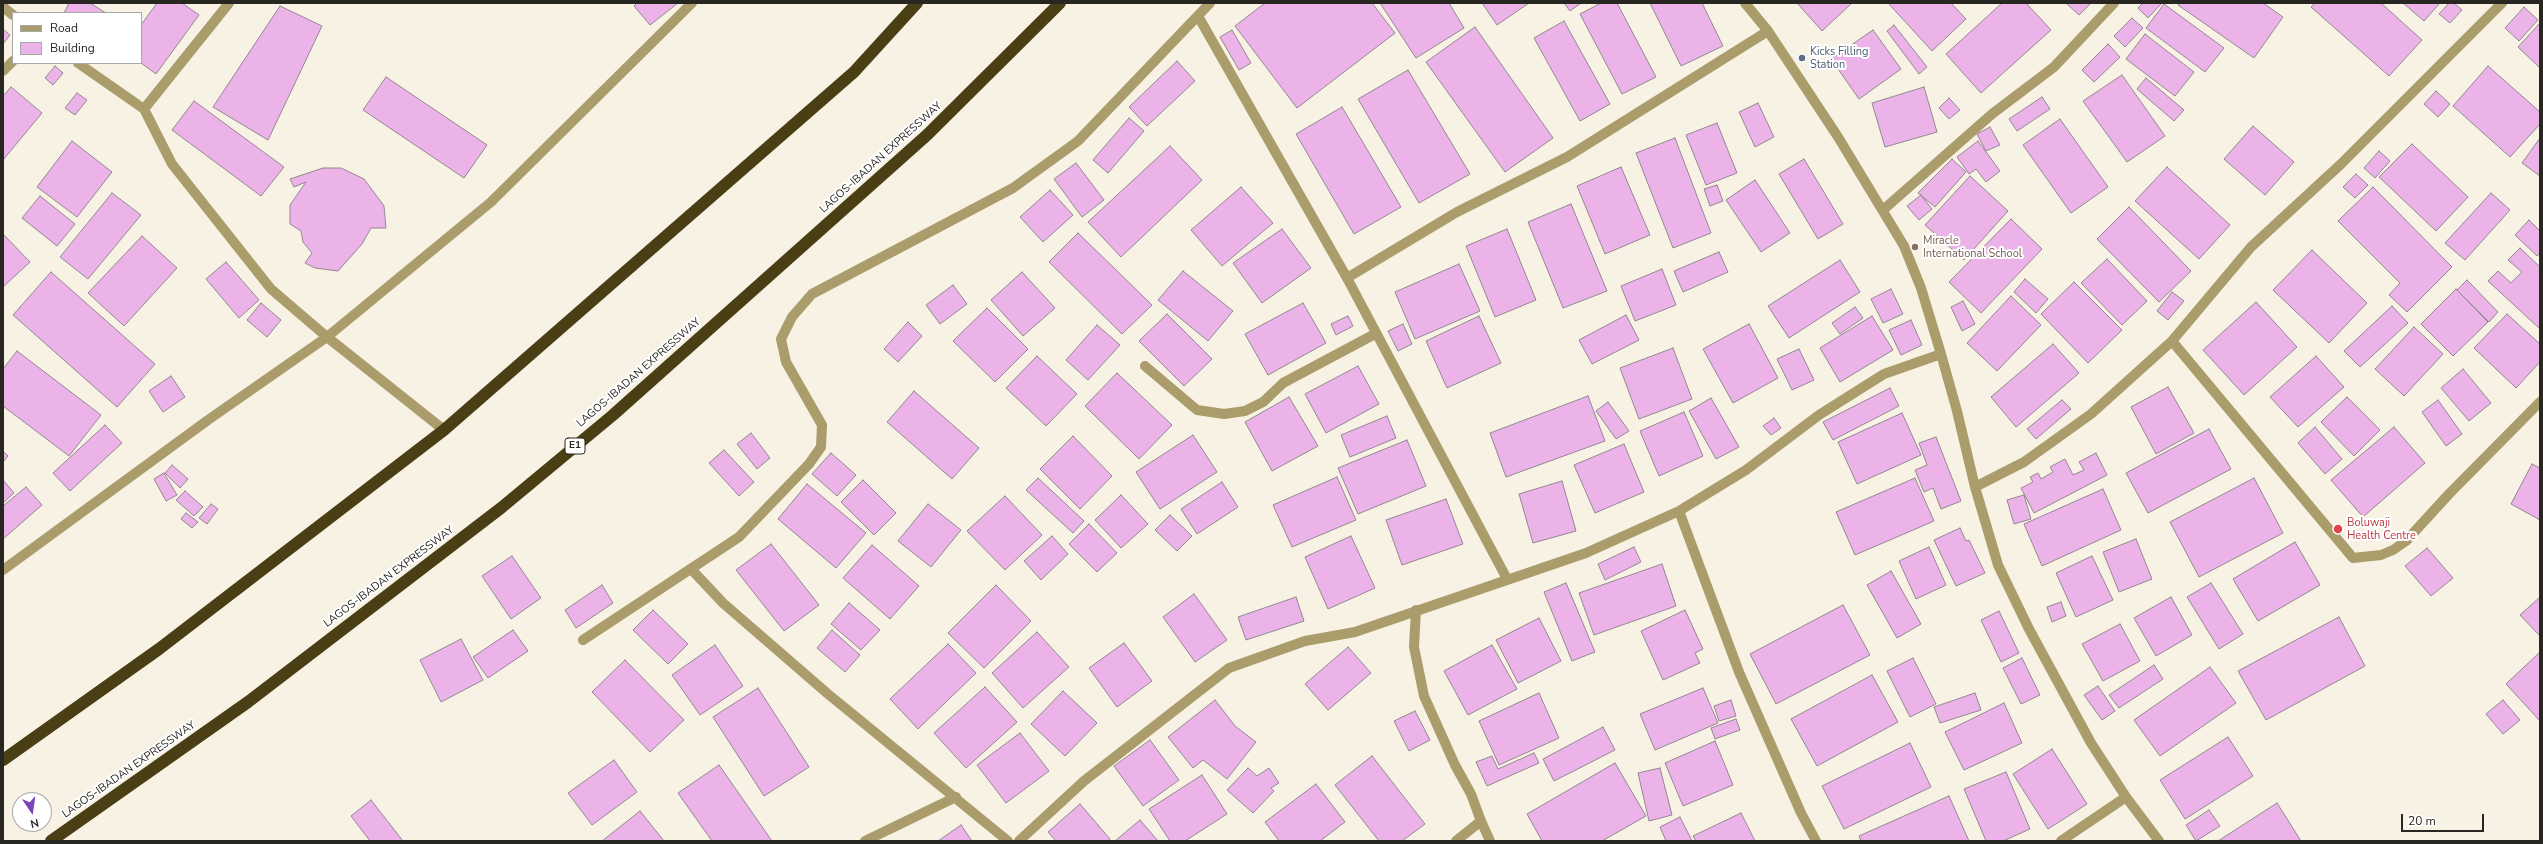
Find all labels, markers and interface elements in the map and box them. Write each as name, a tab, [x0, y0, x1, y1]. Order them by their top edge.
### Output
legend	[12, 12, 142, 64]
text: Road	[50, 20, 78, 36]
text: Building	[50, 40, 95, 56]
place label: Kicks Filling Station	[1810, 45, 1868, 71]
marker: Kicks Filling Station	[1797, 53, 1807, 63]
street label: LAGOS-IBADAN EXPRESSWAY	[817, 100, 945, 216]
place label: Miracle International School	[1923, 234, 2022, 260]
marker: Miracle International School	[1910, 242, 1920, 252]
street label: LAGOS-IBADAN EXPRESSWAY	[574, 316, 704, 430]
road number: E1	[565, 438, 585, 454]
place label: Boluwaji Health Centre	[2347, 516, 2416, 542]
marker: Boluwaji Health Centre	[2332, 523, 2344, 535]
street label: LAGOS-IBADAN EXPRESSWAY	[321, 524, 457, 630]
street label: LAGOS-IBADAN EXPRESSWAY	[60, 719, 198, 821]
north arrow	[12, 792, 52, 832]
scale bar	[2403, 806, 2486, 832]
text: 20 m	[2408, 813, 2436, 829]
text: N	[29, 815, 40, 831]

